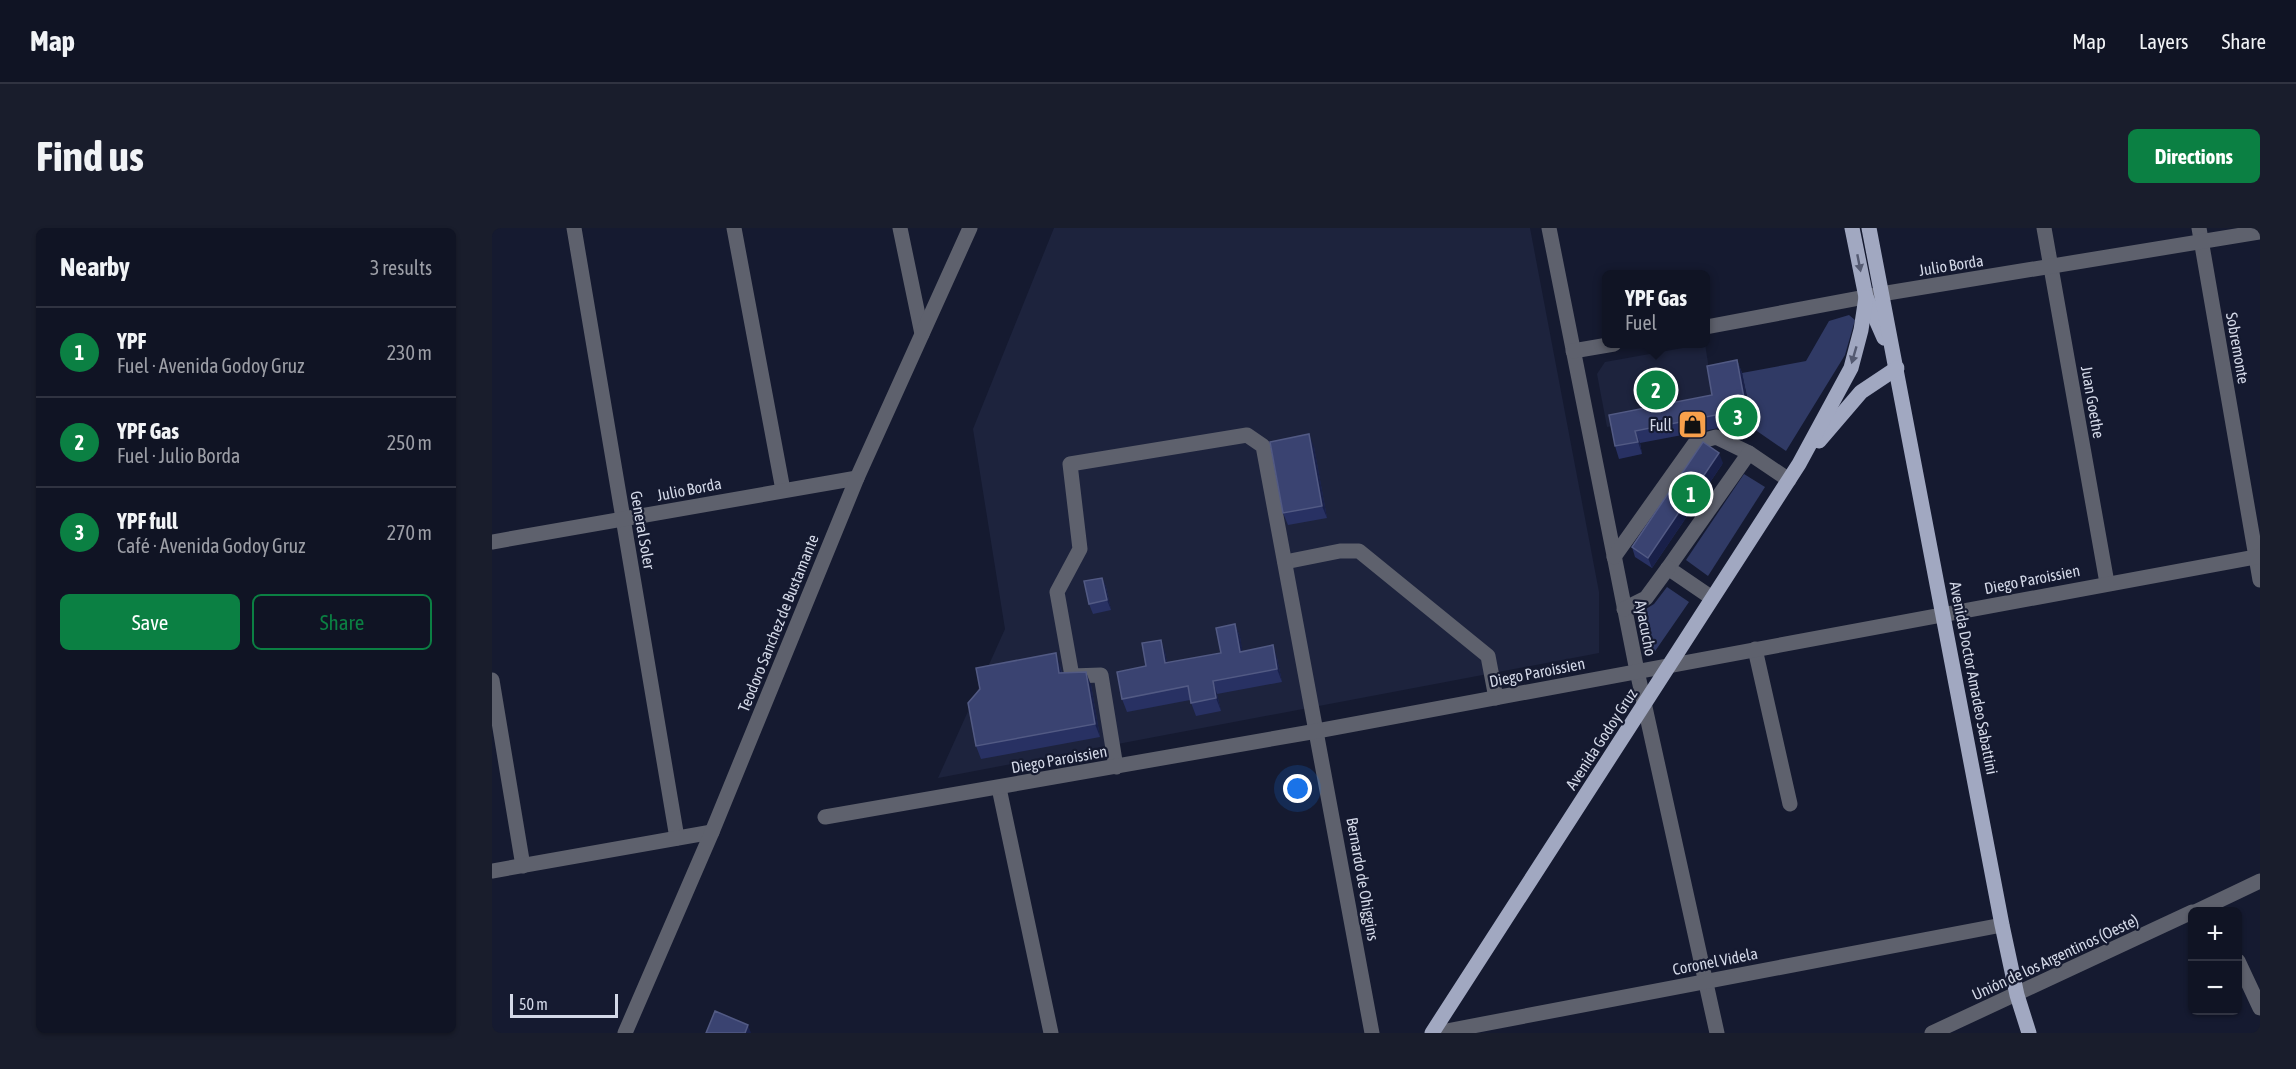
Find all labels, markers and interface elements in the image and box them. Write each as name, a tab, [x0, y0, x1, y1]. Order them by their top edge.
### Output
text: Map	[30, 25, 75, 57]
text: Map	[2072, 29, 2106, 53]
text: Layers	[2139, 29, 2189, 53]
text: Share	[2222, 29, 2266, 53]
button: Directions	[2128, 129, 2260, 183]
text: Find us	[36, 132, 144, 180]
street label: Julio Borda	[1917, 251, 1985, 279]
text: Nearby	[60, 252, 130, 282]
one-way arrow	[1855, 253, 1864, 272]
text: 3 results	[370, 256, 432, 279]
popup	[1602, 270, 1710, 348]
text: YPF Gas	[1625, 285, 1687, 311]
text: Fuel	[1625, 311, 1657, 334]
street label: Sobremonte	[2223, 311, 2253, 385]
text: YPF	[117, 328, 146, 354]
text: 1	[75, 341, 84, 364]
text: 230 m	[387, 341, 432, 364]
one-way arrow	[1849, 346, 1858, 364]
text: Fuel · Avenida Godoy Gruz	[117, 354, 304, 377]
street label: Juan Goethe	[2078, 364, 2108, 440]
pin: 2	[1636, 368, 1676, 412]
pin: 3	[1718, 394, 1758, 440]
shop icon: Full	[1677, 409, 1709, 441]
place label: Full	[1650, 416, 1673, 434]
text: YPF Gas	[117, 418, 179, 444]
text: 2	[75, 431, 84, 454]
text: 250 m	[387, 431, 432, 454]
text: Fuel · Julio Borda	[117, 444, 240, 467]
pin: 1	[1672, 472, 1710, 516]
street label: Julio Borda	[655, 474, 723, 504]
street label: General Soler	[627, 489, 659, 571]
text: YPF full	[117, 508, 178, 534]
text: 3	[75, 521, 84, 544]
text: 270 m	[387, 521, 432, 544]
street label: Teodoro Sanchez de Bustamante	[734, 532, 822, 714]
text: Café · Avenida Godoy Gruz	[117, 534, 305, 557]
street label: Diego Paroissien	[1983, 561, 2082, 598]
street label: Avenida Doctor Amadeo Sabattini	[1946, 580, 2002, 776]
button: Save	[60, 594, 240, 650]
button: Share	[252, 594, 432, 650]
street label: Ayacucho	[1631, 599, 1660, 658]
street label: Diego Paroissien	[1488, 654, 1587, 691]
street label: Avenida Godoy Gruz	[1562, 685, 1641, 793]
street label: Diego Paroissien	[1010, 742, 1109, 777]
your location	[1283, 774, 1312, 803]
street label: Bernardo de Ohiggins	[1342, 816, 1383, 943]
map controls	[2188, 907, 2242, 1015]
button: +	[2188, 907, 2242, 961]
street label: Unión de los Argentinos (Oeste)	[1969, 910, 2142, 1004]
street label: Coronel Videla	[1671, 944, 1759, 978]
button: −	[2188, 961, 2242, 1015]
scale bar	[510, 991, 618, 1018]
text: 50 m	[519, 995, 548, 1013]

